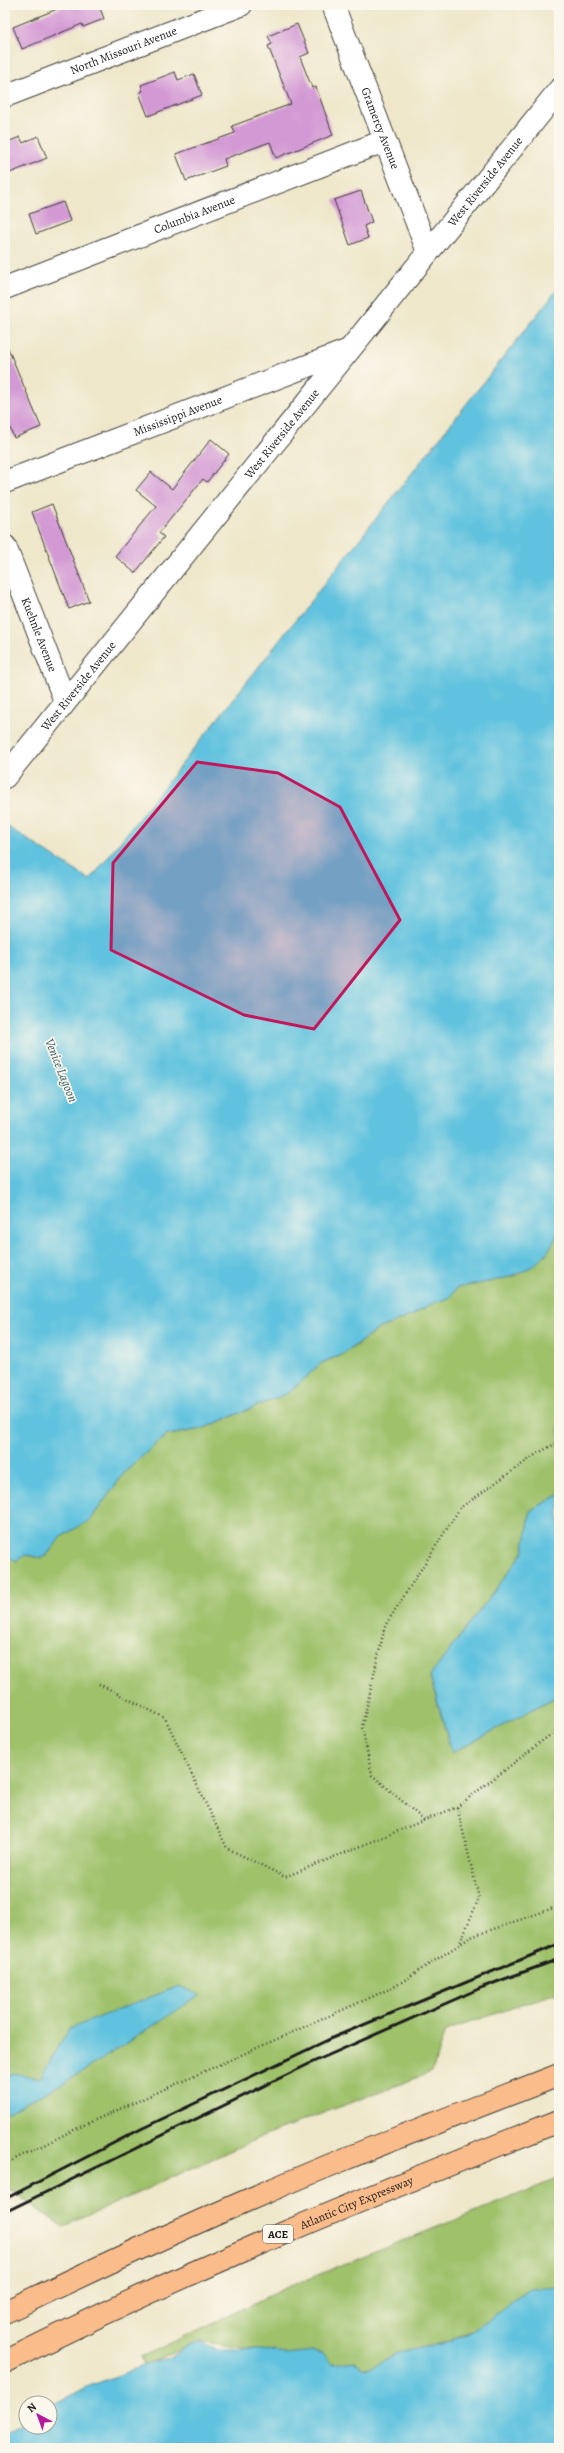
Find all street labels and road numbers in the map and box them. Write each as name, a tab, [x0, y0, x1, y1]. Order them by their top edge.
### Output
street label: North Missouri Avenue	[68, 22, 179, 78]
street label: Gramercy Avenue	[357, 85, 403, 171]
street label: West Riverside Avenue	[444, 133, 526, 230]
street label: Columbia Avenue	[151, 192, 237, 238]
street label: West Riverside Avenue	[240, 386, 323, 483]
street label: Mississippi Avenue	[131, 391, 224, 440]
street label: Kuehnle Avenue	[18, 595, 61, 674]
street label: West Riverside Avenue	[37, 638, 119, 735]
street label: Atlantic City Expressway	[297, 2172, 416, 2234]
road number: ACE	[263, 2225, 293, 2243]

